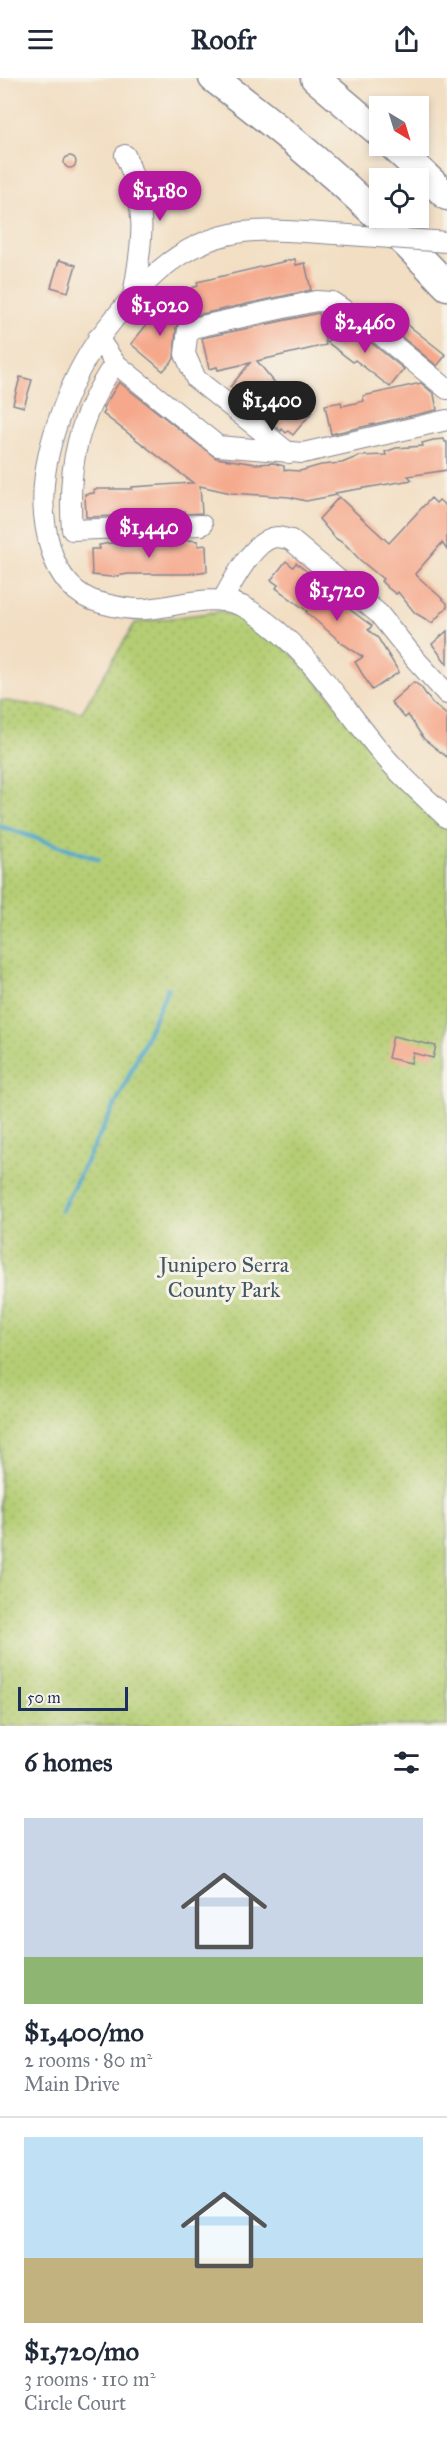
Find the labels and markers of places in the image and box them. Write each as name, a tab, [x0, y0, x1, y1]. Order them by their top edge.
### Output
pin: $1,180	[111, 171, 209, 222]
pin: $1,020	[111, 286, 209, 337]
pin: $2,460	[316, 303, 414, 354]
pin: $1,400	[223, 381, 321, 432]
pin: $1,440	[100, 508, 198, 559]
pin: $1,720	[288, 571, 386, 622]

